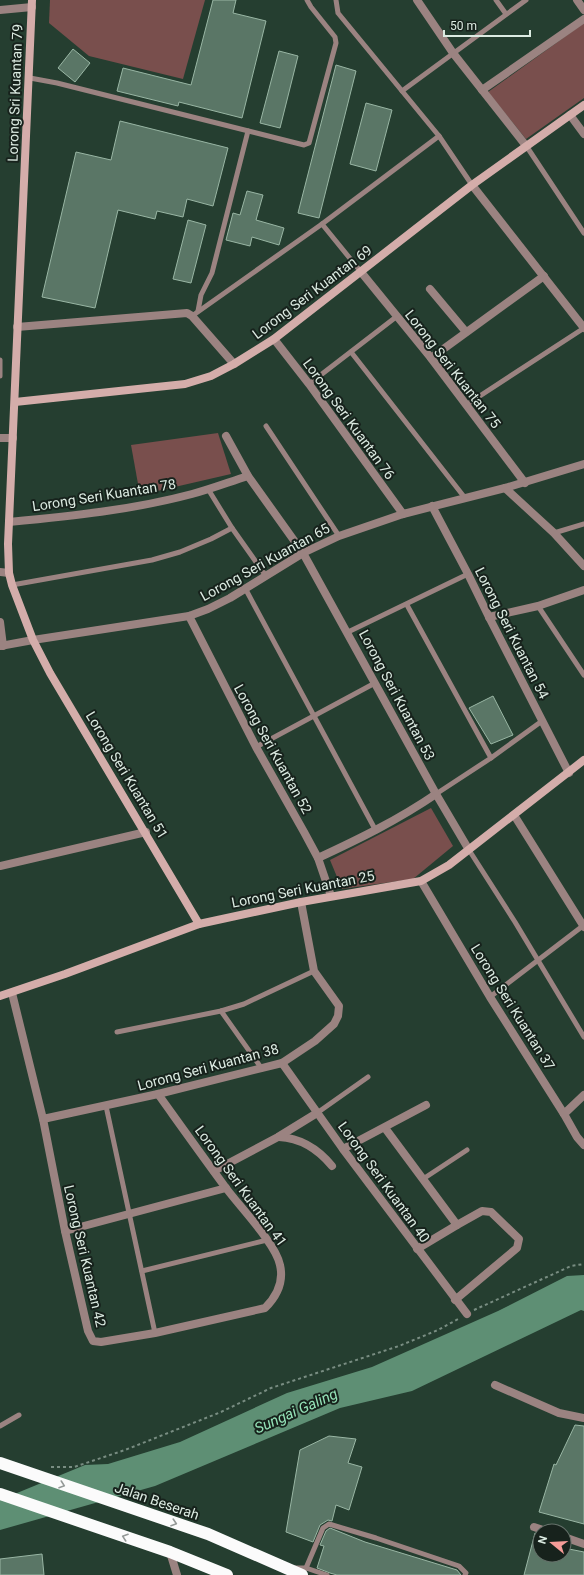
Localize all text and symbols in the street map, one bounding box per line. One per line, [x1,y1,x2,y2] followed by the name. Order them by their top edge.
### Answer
[444,12,530,38] scale bar
[450,19,477,33] text: 50 m
[5,24,25,162] street label: Lorong Sri Kuantan 79
[249,242,375,342] street label: Lorong Seri Kuantan 69
[402,307,504,431] street label: Lorong Seri Kuantan 75
[300,355,398,483] street label: Lorong Seri Kuantan 76
[31,476,177,514] street label: Lorong Seri Kuantan 78
[198,520,333,604] street label: Lorong Seri Kuantan 65
[472,565,552,702] street label: Lorong Seri Kuantan 54
[356,627,438,763] street label: Lorong Seri Kuantan 53
[231,682,315,817] street label: Lorong Seri Kuantan 52
[83,709,171,841] street label: Lorong Seri Kuantan 51
[230,867,376,911] street label: Lorong Seri Kuantan 25
[468,941,558,1073] street label: Lorong Seri Kuantan 37
[136,1040,280,1094] street label: Lorong Seri Kuantan 38
[335,1118,433,1246] street label: Lorong Seri Kuantan 40
[192,1122,290,1250] street label: Lorong Seri Kuantan 41
[61,1183,109,1329] street label: Lorong Seri Kuantan 42
[252,1385,340,1437] water label: Sungai Galing
[113,1479,201,1523] street label: Jalan Beserah
[58,1480,65,1489] one-way arrow
[170,1518,177,1526] one-way arrow
[532,1523,572,1563] north arrow
[121,1533,128,1542] one-way arrow
[536,1534,550,1546] text: N

